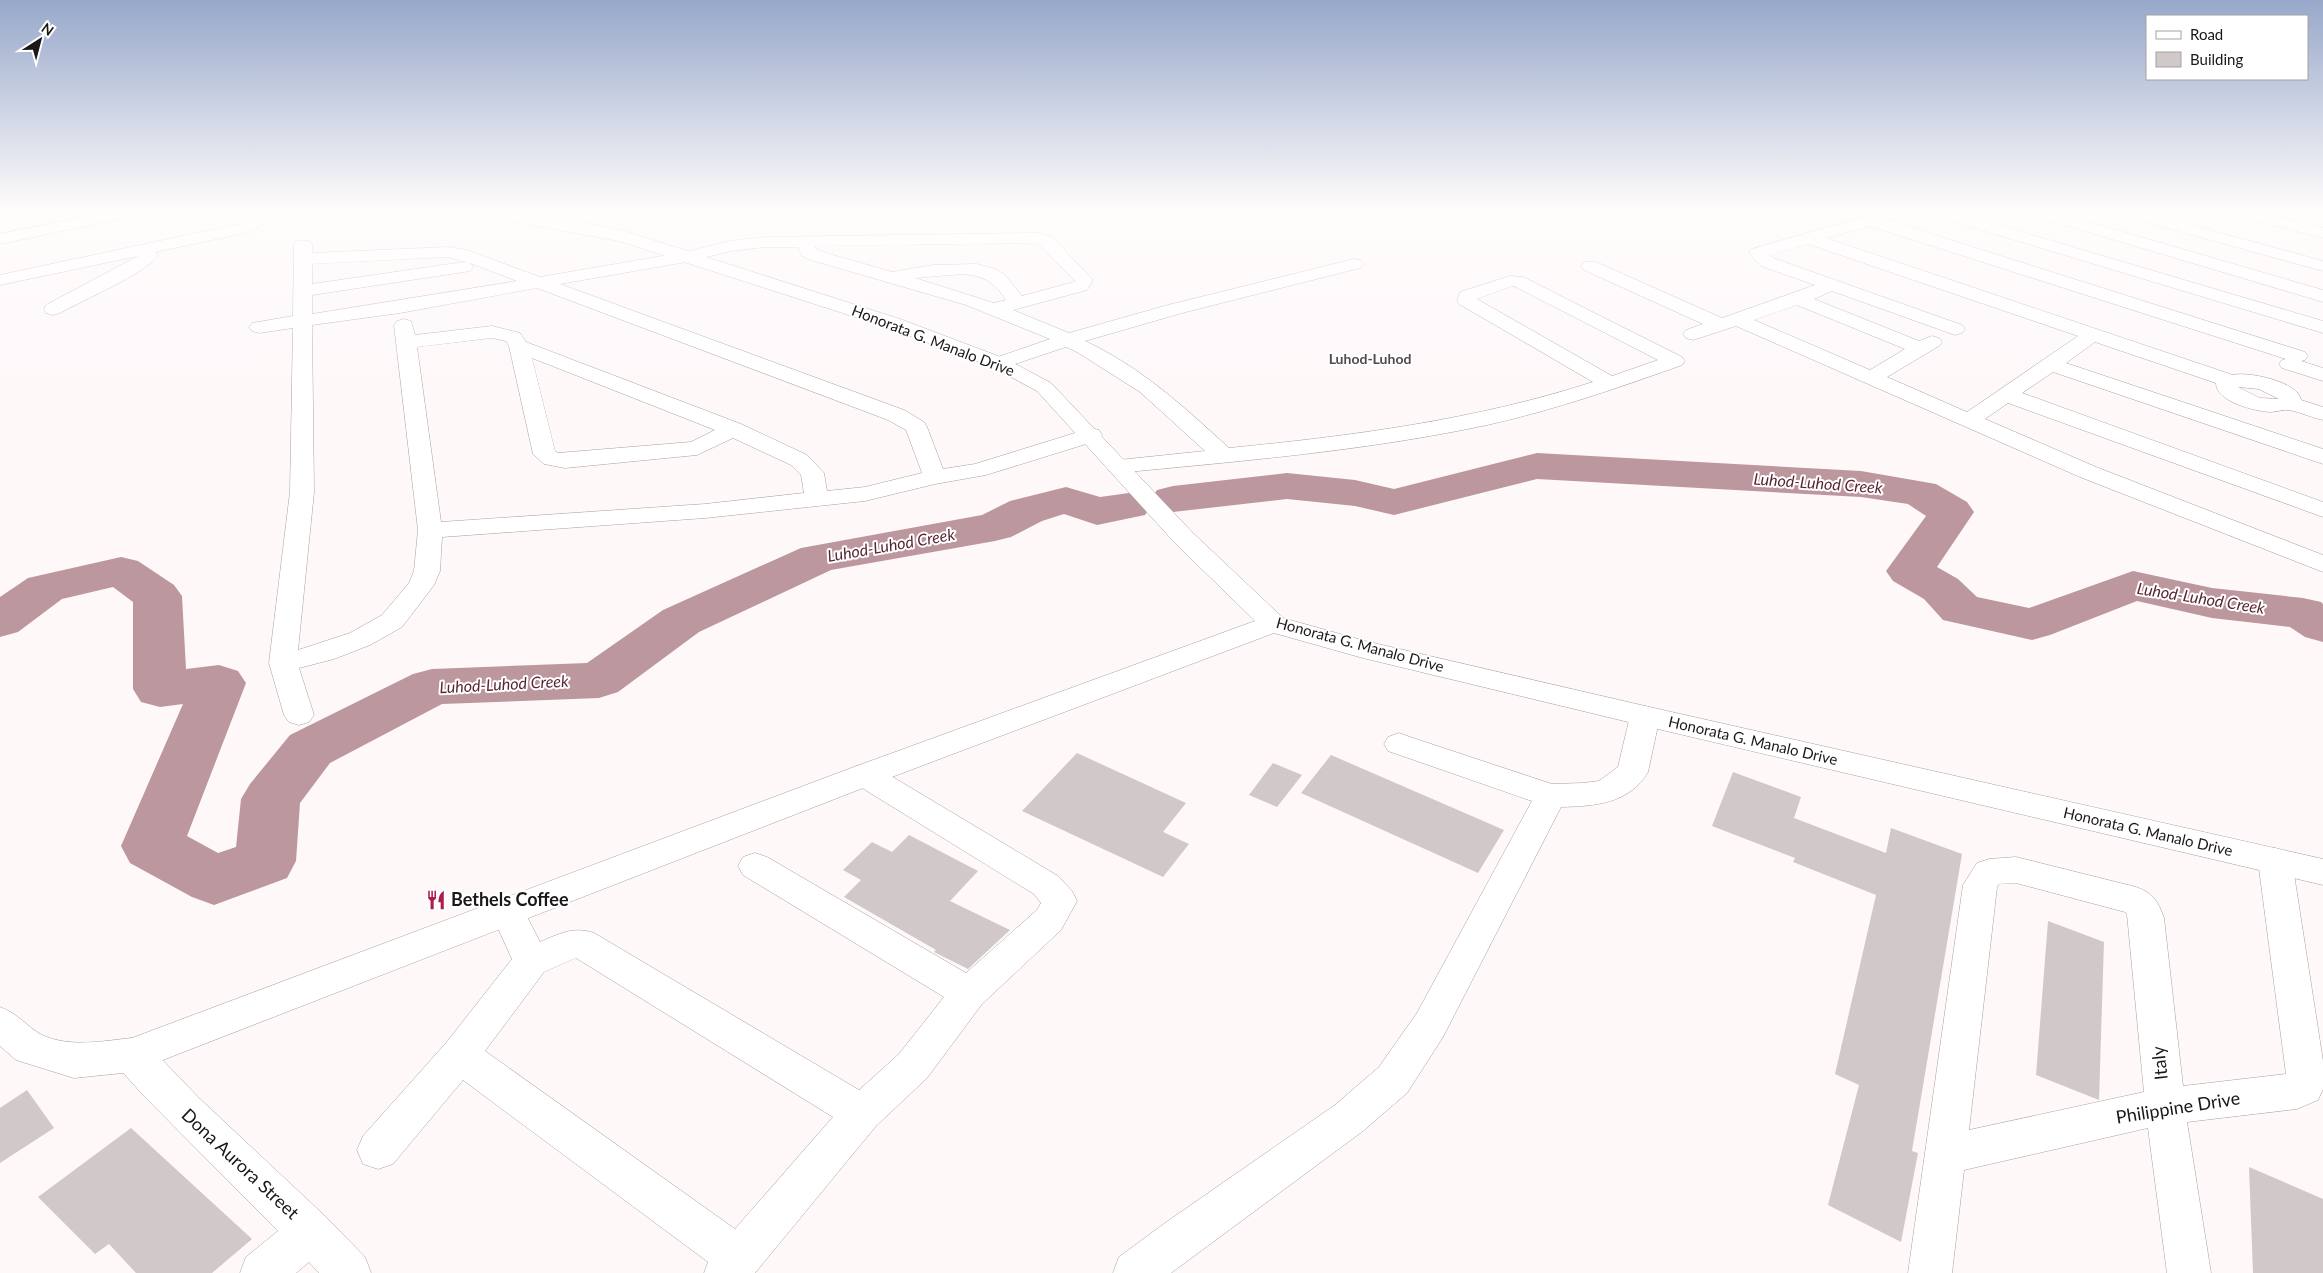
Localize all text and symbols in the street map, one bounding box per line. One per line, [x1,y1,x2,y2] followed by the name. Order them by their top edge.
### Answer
[15,15,65,65] north arrow
[2146,15,2308,80] legend
[39,19,57,39] text: N
[2190,25,2223,43] text: Road
[2190,50,2243,68] text: Building
[849,301,1017,379] street label: Honorata G. Manalo Drive
[1329,350,1411,367] district label: Luhod-Luhod
[1753,469,1884,497] water label: Luhod-Luhod Creek
[826,524,957,565] water label: Luhod-Luhod Creek
[2136,578,2267,617] water label: Luhod-Luhod Creek
[1274,613,1446,675] street label: Honorata G. Manalo Drive
[439,671,569,696] water label: Luhod-Luhod Creek
[1667,712,1840,768] street label: Honorata G. Manalo Drive
[2062,803,2235,859] street label: Honorata G. Manalo Drive
[451,888,569,910] place label: Bethels Coffee
[425,889,447,911] restaurant icon: Bethels Coffee
[2146,1044,2172,1081] street label: Italy
[2114,1086,2241,1128] street label: Philippine Drive
[177,1103,304,1224] street label: Dona Aurora Street

